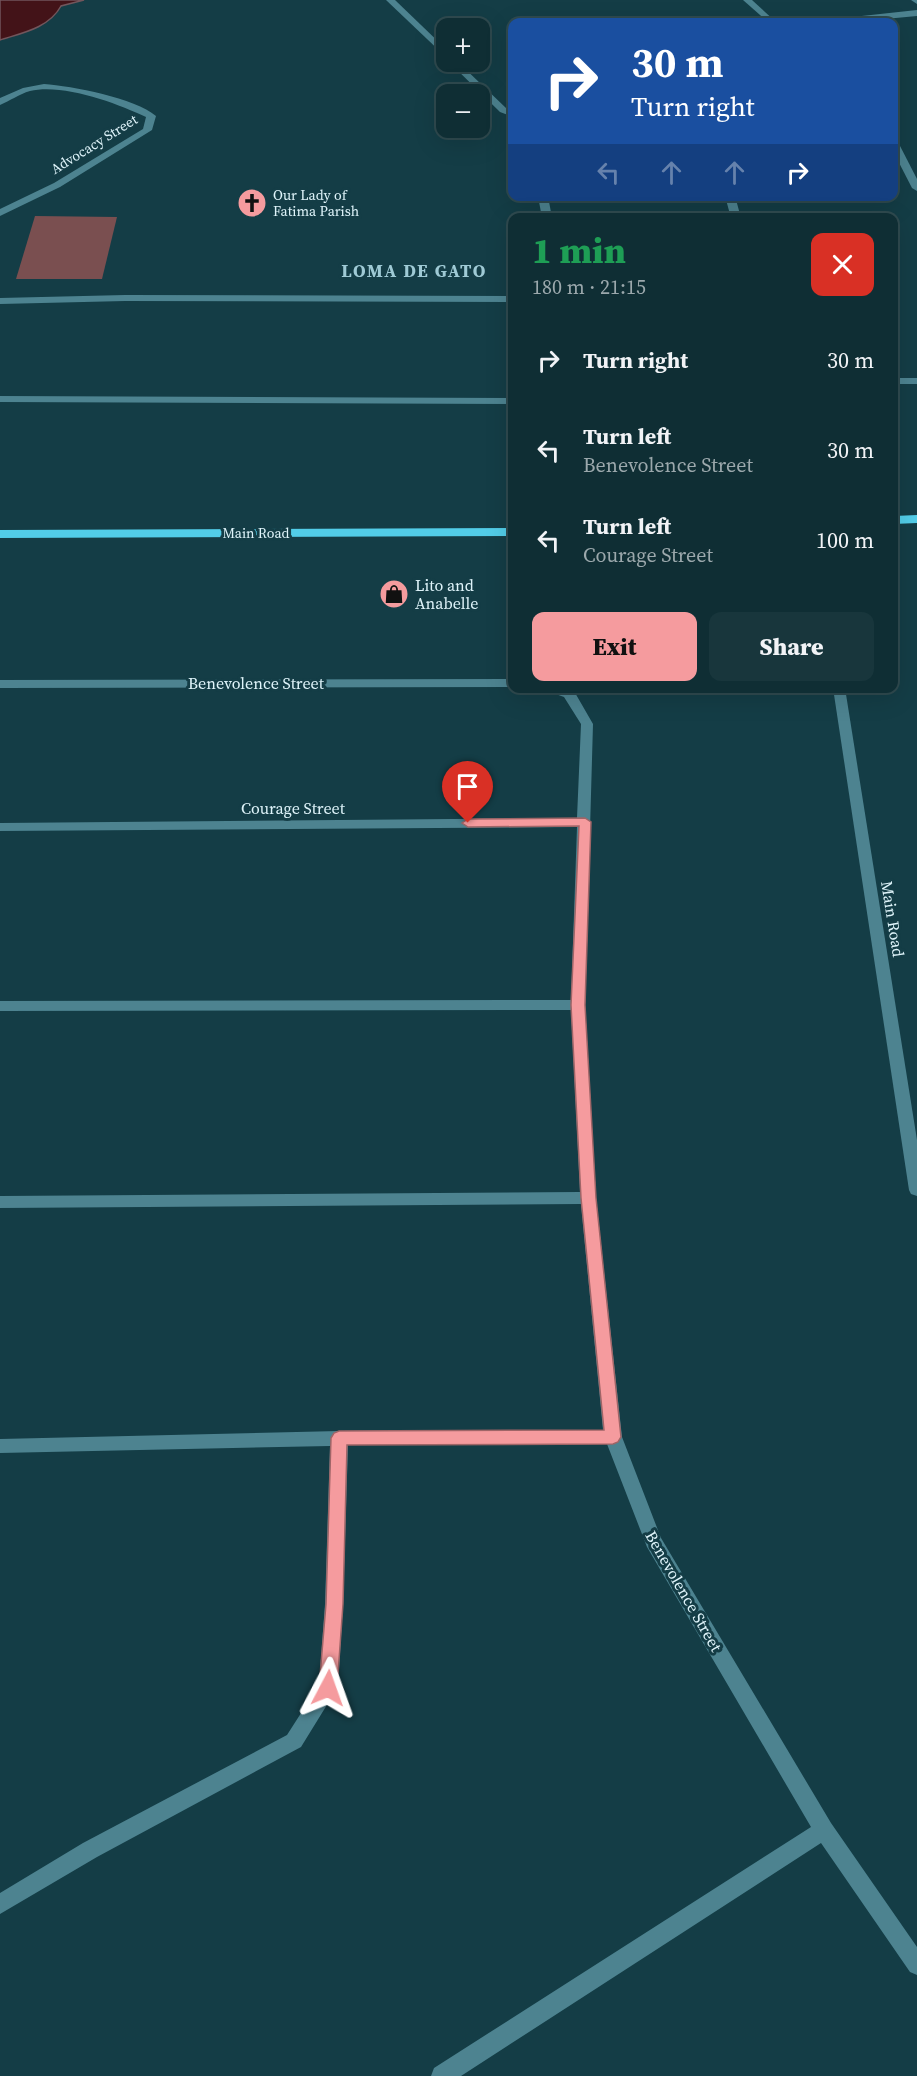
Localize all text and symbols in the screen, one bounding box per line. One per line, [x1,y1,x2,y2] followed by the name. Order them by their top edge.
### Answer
[436,18,490,138] map controls
[436,18,490,72] button: +
[631,33,724,91] text: 30 m
[532,42,610,120] icon: right
[436,84,490,138] button: −
[631,88,755,125] text: Turn right
[47,109,142,179] street label: Advocacy Street
[592,156,625,189] icon: left
[655,156,688,189] icon: ahead
[718,156,751,189] icon: ahead
[781,156,814,189] icon: right
[273,185,359,221] place label: Our Lady of Fatima Parish
[236,187,268,219] church icon: Our Lady of Fatima Parish
[532,226,626,275] text: 1 min
[811,233,874,296] button: close
[341,258,487,283] district label: LOMA DE GATO
[532,273,646,301] text: 180 m · 21:15
[532,344,565,377] icon: right
[583,345,688,375] text: Turn right
[827,345,874,375] text: 30 m
[583,421,671,451] text: Turn left
[532,434,565,467] icon: left
[827,435,874,465] text: 30 m
[583,451,753,479] text: Benevolence Street
[583,511,671,541] text: Turn left
[222,523,290,543] street label: Main Road
[532,524,565,557] icon: left
[816,525,874,555] text: 100 m
[583,541,713,569] text: Courage Street
[415,574,478,614] place label: Lito and Anabelle
[378,578,410,610] shop icon: Lito and Anabelle
[532,612,697,681] button: Exit
[709,612,874,681] button: Share
[188,672,325,694] street label: Benevolence Street
[442,761,493,823] pin
[451,770,484,803] icon: arrive
[241,797,346,819] street label: Courage Street
[876,879,910,959] street label: Main Road
[640,1527,728,1656] street label: Benevolence Street
[296,1656,360,1720] position arrow

